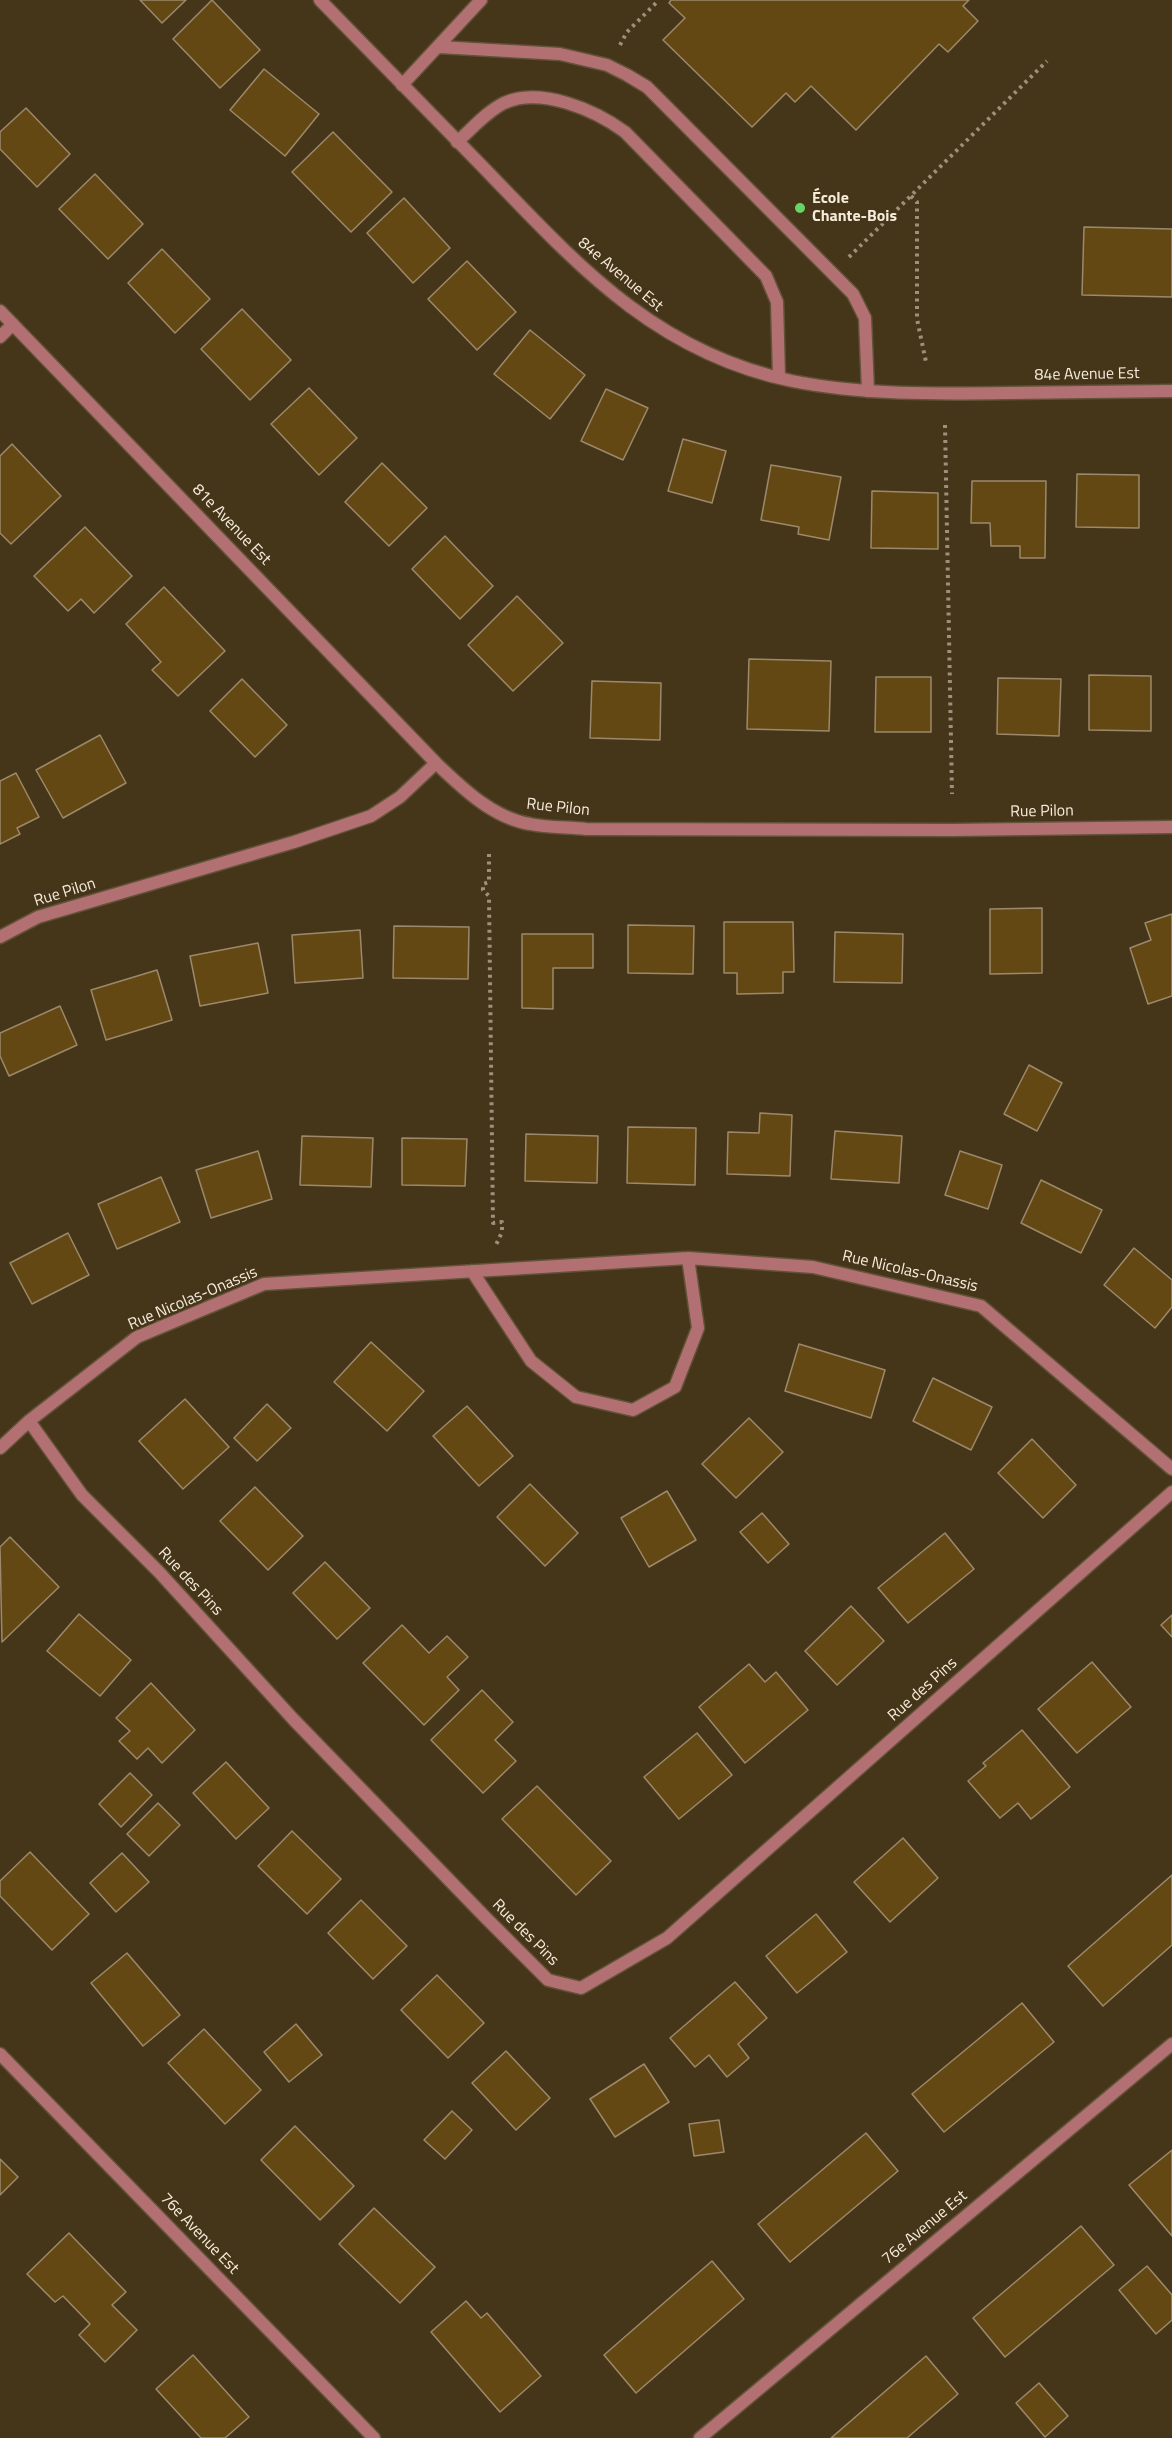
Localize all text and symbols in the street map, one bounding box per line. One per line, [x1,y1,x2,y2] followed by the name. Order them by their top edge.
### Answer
[812,189,897,227] place label: École Chante-Bois
[793,201,807,215] marker: École Chante-Bois
[574,234,666,316] street label: 84e Avenue Est
[1034,364,1140,386] street label: 84e Avenue Est
[188,481,274,569] street label: 81e Avenue Est
[525,795,591,821] street label: Rue Pilon
[1010,802,1074,822] street label: Rue Pilon
[32,875,98,911] street label: Rue Pilon
[840,1247,980,1297] street label: Rue Nicolas-Onassis
[125,1263,261,1335] street label: Rue Nicolas-Onassis
[154,1544,226,1620] street label: Rue des Pins
[884,1654,962,1726] street label: Rue des Pins
[488,1896,562,1970] street label: Rue des Pins
[879,2187,971,2269] street label: 76e Avenue Est
[156,2190,242,2278] street label: 76e Avenue Est

